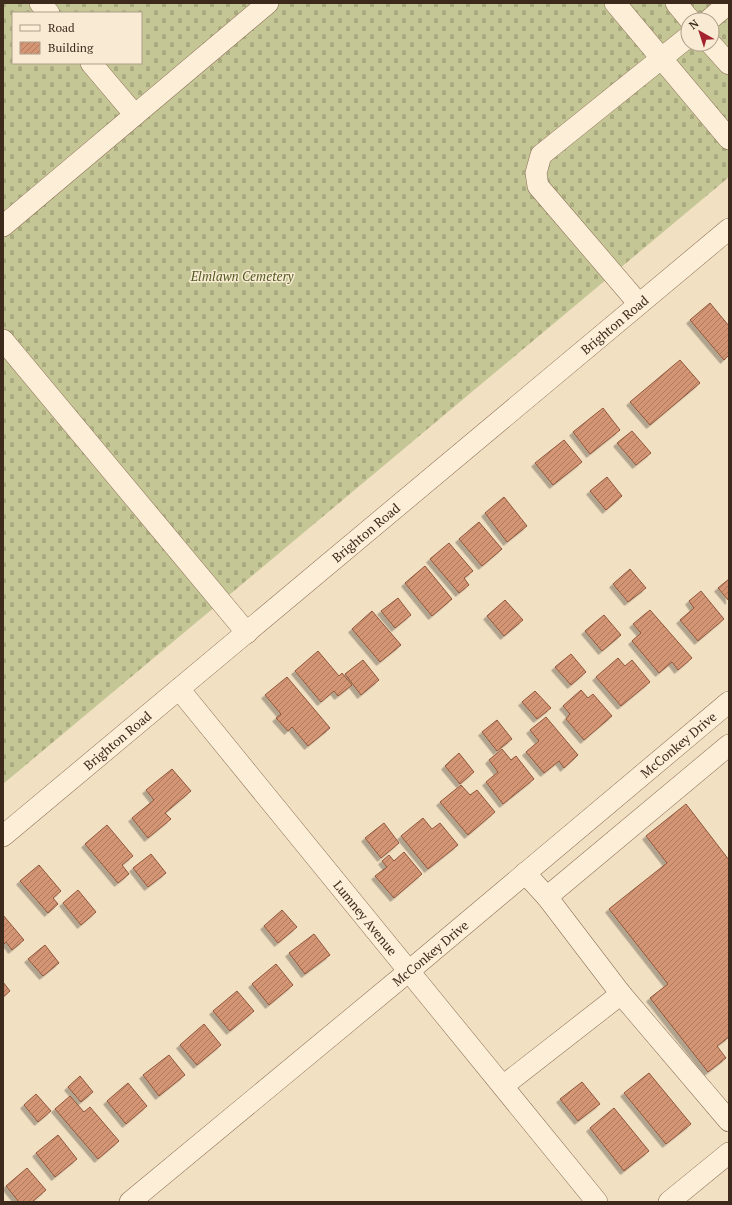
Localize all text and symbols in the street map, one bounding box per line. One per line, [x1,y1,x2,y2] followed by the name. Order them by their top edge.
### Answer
[12,12,142,64] legend
[680,12,720,52] north arrow
[686,16,702,32] text: N
[48,20,75,35] text: Road
[48,40,94,55] text: Building
[190,267,294,285] park label: Elmlawn Cemetery
[577,291,652,358] street label: Brighton Road
[328,499,404,566] street label: Brighton Road
[80,707,155,774] street label: Brighton Road
[637,708,720,782] street label: McConkey Drive
[329,876,401,959] street label: Lumney Avenue
[388,916,472,990] street label: McConkey Drive

